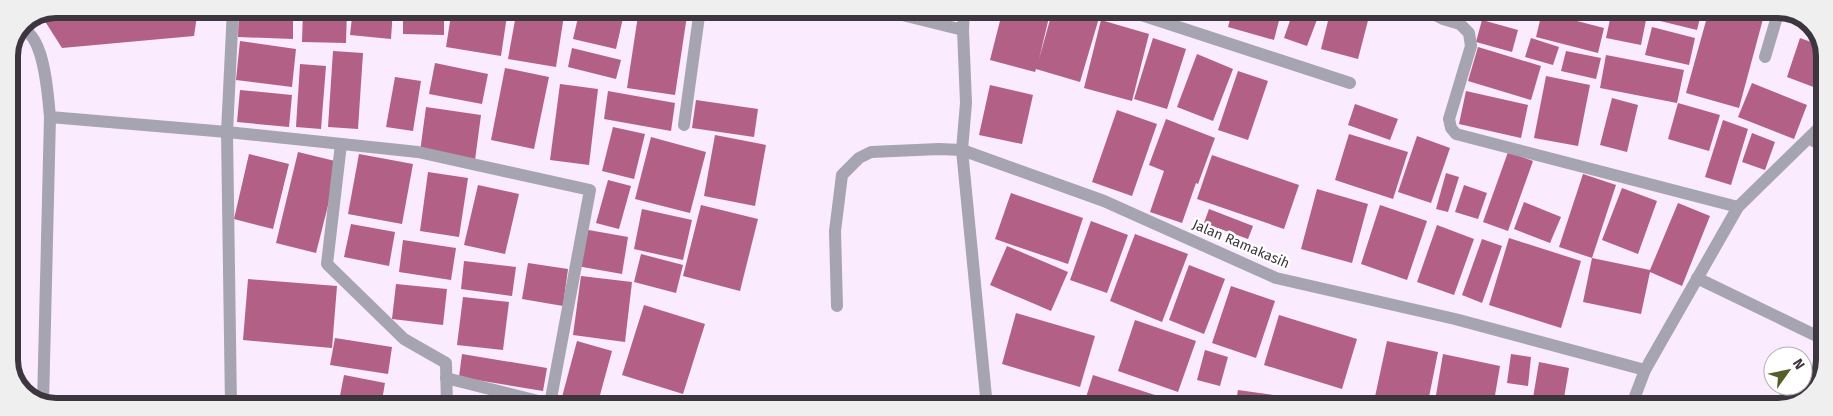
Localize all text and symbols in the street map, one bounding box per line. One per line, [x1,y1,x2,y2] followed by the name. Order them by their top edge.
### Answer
[1190,216,1292,272] street label: Jalan Ramakasih
[1763,346,1813,396] north arrow
[1789,356,1808,373] text: N

